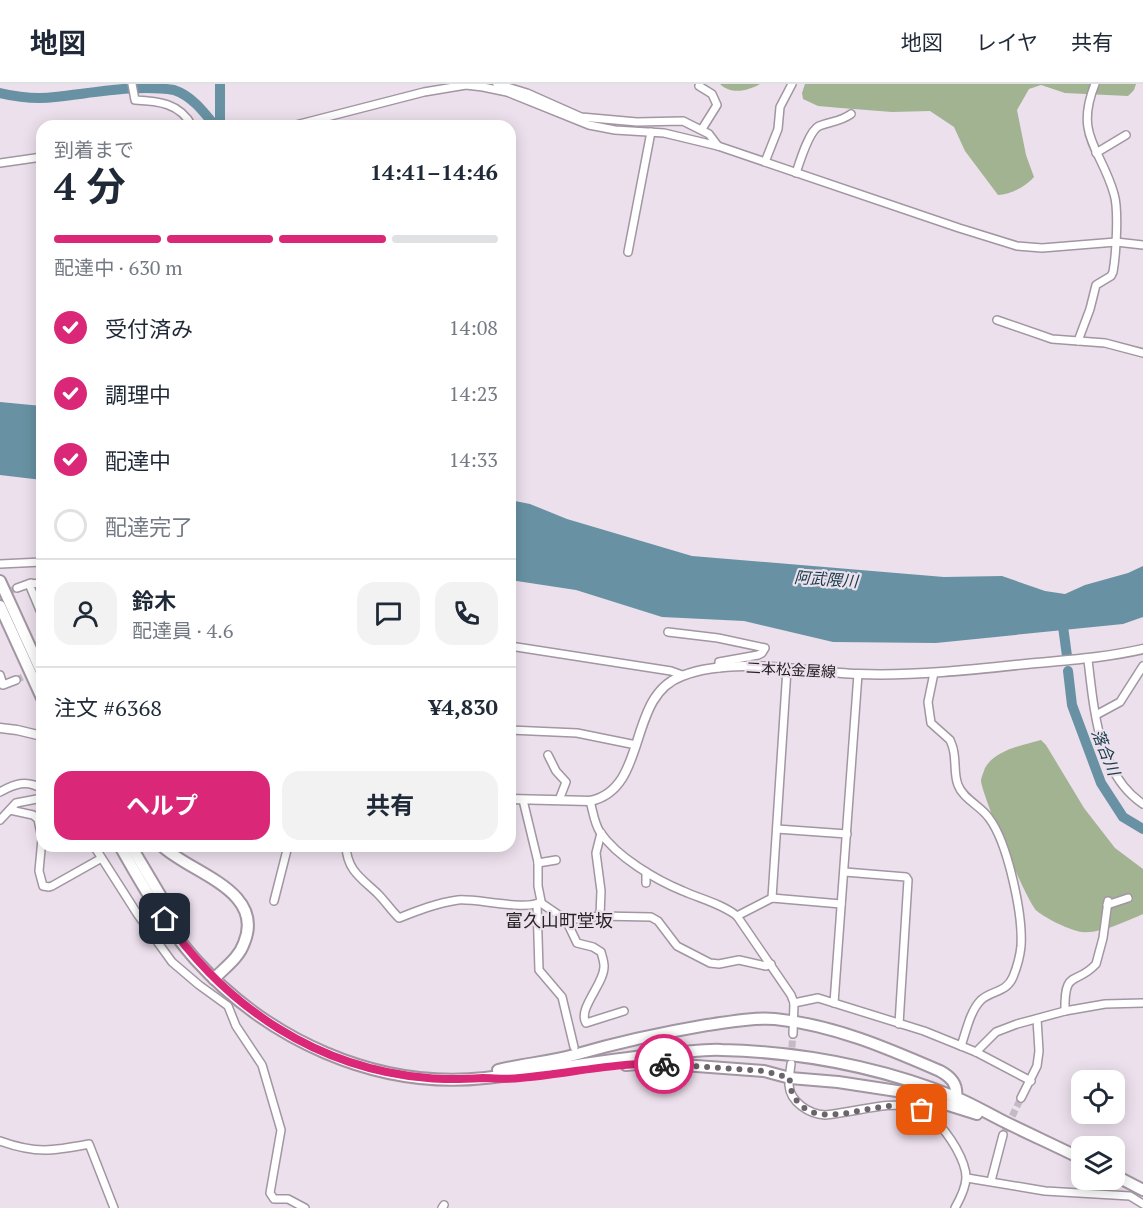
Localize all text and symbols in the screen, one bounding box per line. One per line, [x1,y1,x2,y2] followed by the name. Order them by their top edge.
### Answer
[30,24,86,61] text: 地図
[901,28,943,56] text: 地図
[976,28,1038,56] text: レイヤ
[1071,28,1113,56] text: 共有
[54,136,134,163] text: 到着まで
[370,157,498,186] text: 14:41–14:46
[54,159,126,211] text: 4 分
[54,254,183,281] text: 配達中 · 630 m
[54,311,87,344] icon: check
[105,314,193,343] text: 受付済み
[449,314,498,341] text: 14:08
[54,377,87,410] icon: check
[105,380,171,409] text: 調理中
[449,380,498,407] text: 14:23
[54,443,87,476] icon: check
[105,446,171,475] text: 配達中
[449,446,498,473] text: 14:33
[105,512,193,541] text: 配達完了
[793,566,861,592] water label: 阿武隈川
[54,582,117,645] button: person
[357,582,420,645] button: chat
[435,582,498,645] button: phone
[132,586,176,615] text: 鈴木
[132,617,233,644] text: 配達員 · 4.6
[746,657,837,681] street label: 二本松金屋線
[429,692,498,721] text: ¥4,830
[54,693,162,722] text: 注文 #6368
[1087,726,1126,780] water label: 落合川
[54,771,270,840] button: ヘルプ
[282,771,498,840] button: 共有
[139,893,190,944] pin
[148,902,181,935] icon: home
[505,908,613,932] district label: 富久山町堂坂
[634,1034,694,1094] courier
[648,1048,681,1081] icon: bike
[1071,1070,1125,1190] map controls
[1071,1070,1125,1124] button: locate
[896,1084,947,1135] pin
[905,1093,938,1126] icon: bag
[1071,1136,1125,1190] button: layers

